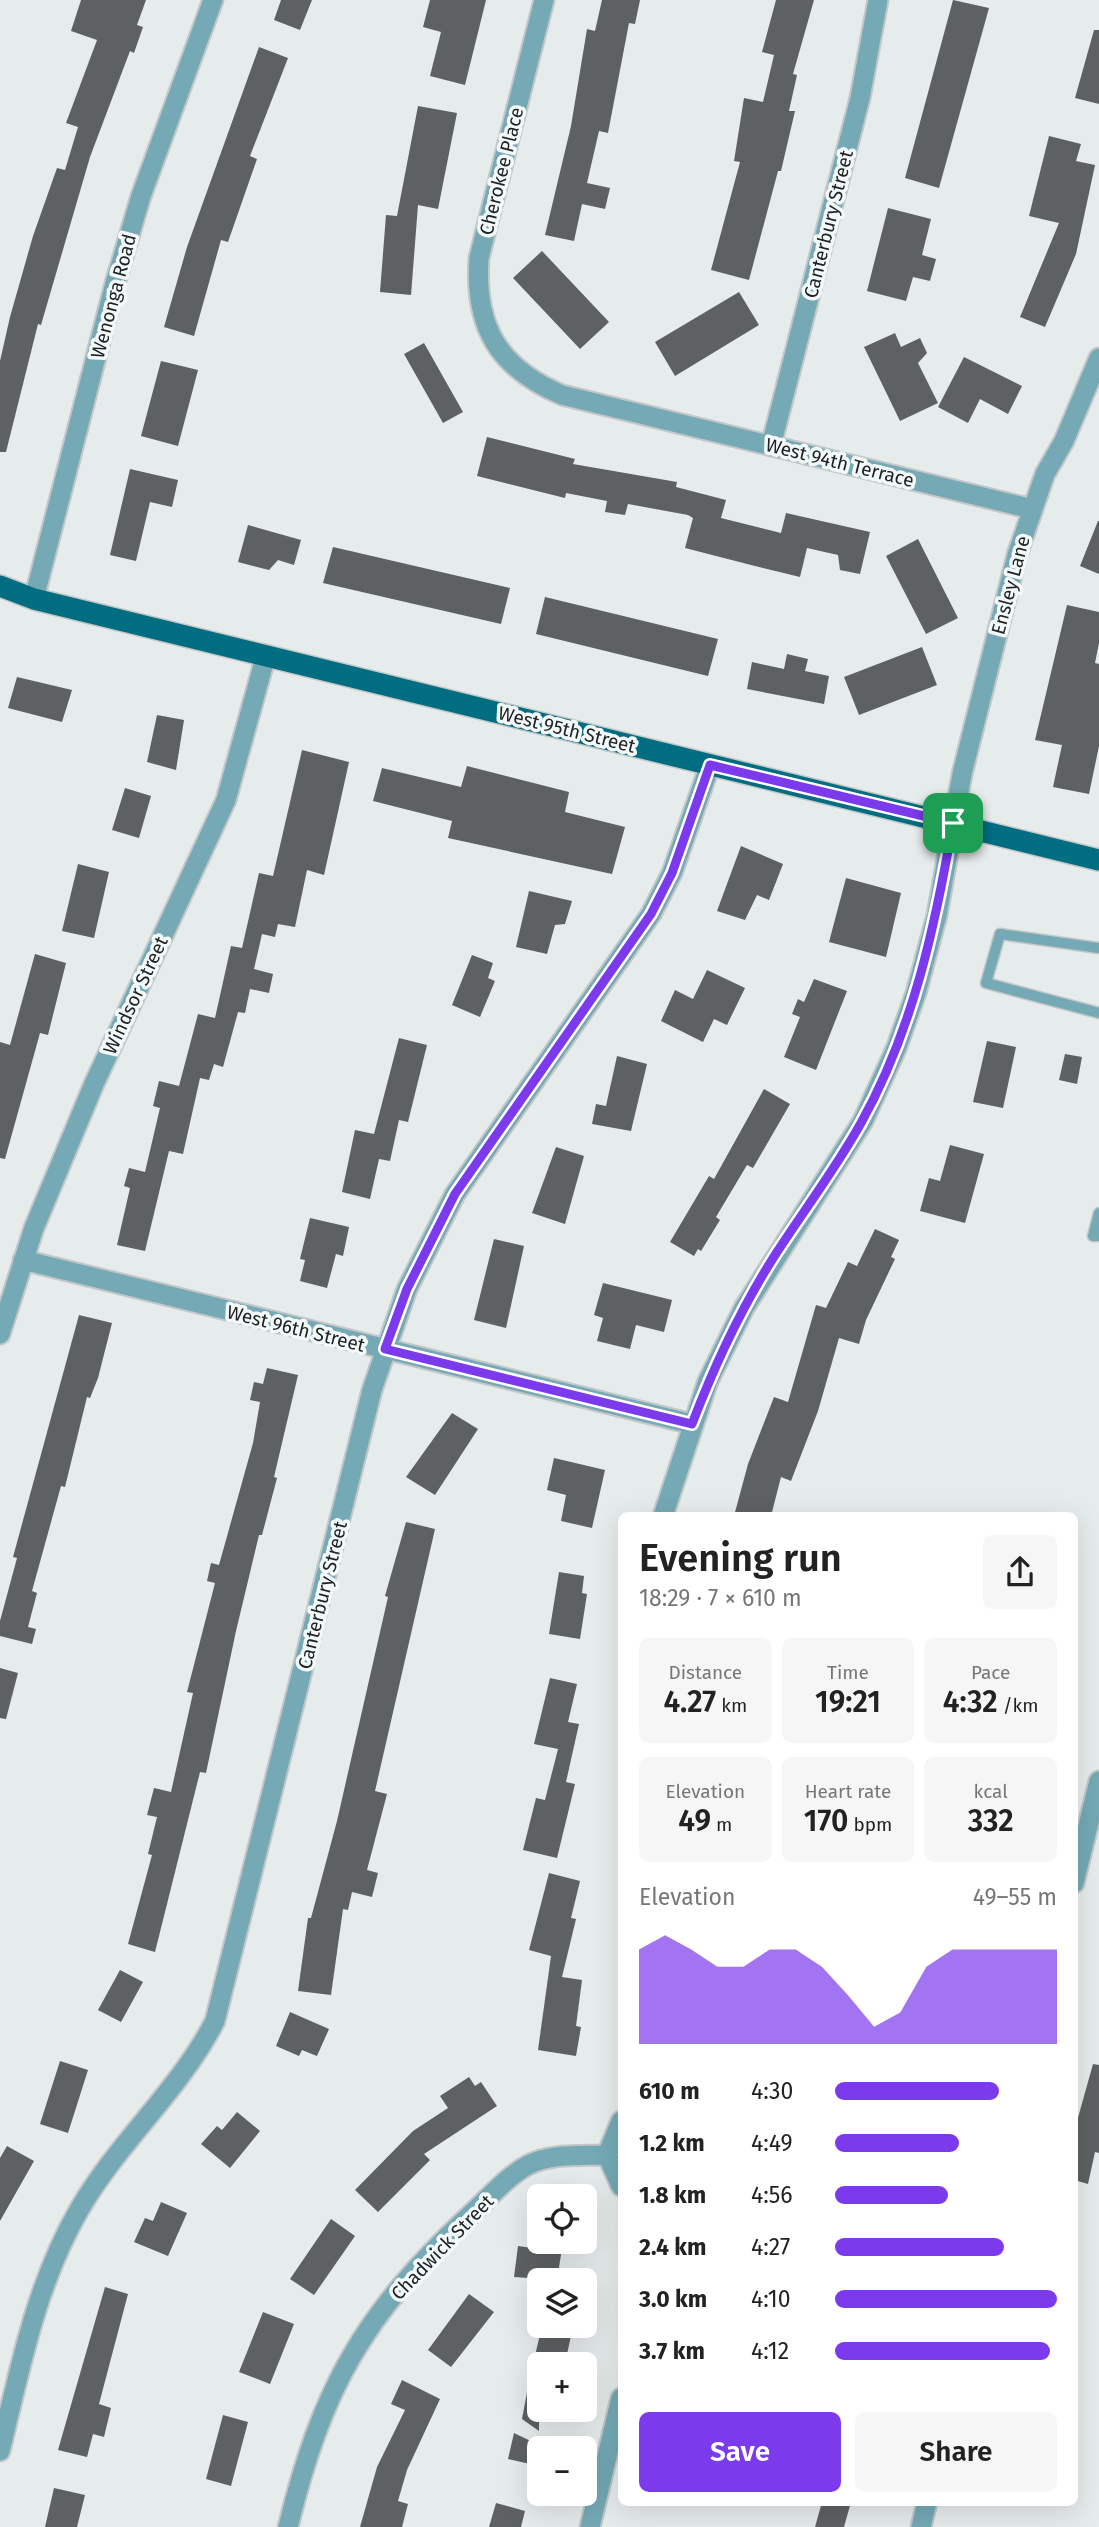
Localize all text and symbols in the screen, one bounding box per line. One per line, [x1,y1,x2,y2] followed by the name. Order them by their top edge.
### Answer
[475,105,528,237] street label: Cherokee Place
[799,148,858,301] street label: Canterbury Street
[86,231,141,361] street label: Wenonga Road
[763,433,916,492] street label: West 94th Terrace
[986,533,1035,637] street label: Ensley Lane
[496,701,638,758] street label: West 95th Street
[923,793,983,853] pin
[934,804,972,842] icon: arrive
[98,932,173,1058] street label: Windsor Street
[225,1300,367,1357] street label: West 96th Street
[293,1519,352,1672] street label: Canterbury Street
[639,1535,842,1581] text: Evening run
[983,1535,1057,1609] button: share
[639,1584,802,1612] text: 18:29 · 7 × 610 m
[668,1661,742,1684] text: Distance
[827,1661,869,1684] text: Time
[971,1661,1010,1684] text: Pace
[663,1684,716,1720] text: 4.27
[815,1684,881,1720] text: 19:21
[943,1684,998,1720] text: 4:32
[716,1694,747,1717] text: km
[998,1694,1039,1717] text: /km
[666,1780,745,1803] text: Elevation
[805,1780,891,1803] text: Heart rate
[974,1780,1008,1803] text: kcal
[678,1803,711,1839] text: 49
[804,1803,848,1839] text: 170
[968,1803,1014,1839] text: 332
[711,1813,732,1836] text: m
[848,1813,892,1836] text: bpm
[639,1883,735,1911] text: Elevation
[973,1883,1057,1911] text: 49–55 m
[639,2077,700,2105] text: 610 m
[751,2077,793,2105] text: 4:30
[639,2129,705,2157] text: 1.2 km
[751,2129,793,2157] text: 4:49
[639,2181,706,2209] text: 1.8 km
[751,2181,793,2209] text: 4:56
[527,2184,597,2506] map controls
[527,2184,597,2254] button: locate
[386,2190,499,2305] street label: Chadwick Street
[639,2233,706,2261] text: 2.4 km
[751,2233,790,2261] text: 4:27
[527,2268,597,2338] button: layers
[639,2285,707,2313] text: 3.0 km
[751,2285,791,2313] text: 4:10
[639,2337,705,2365] text: 3.7 km
[751,2337,789,2365] text: 4:12
[527,2352,597,2422] button: +
[639,2412,841,2492] button: Save
[855,2412,1057,2492] button: Share
[527,2436,597,2506] button: −

